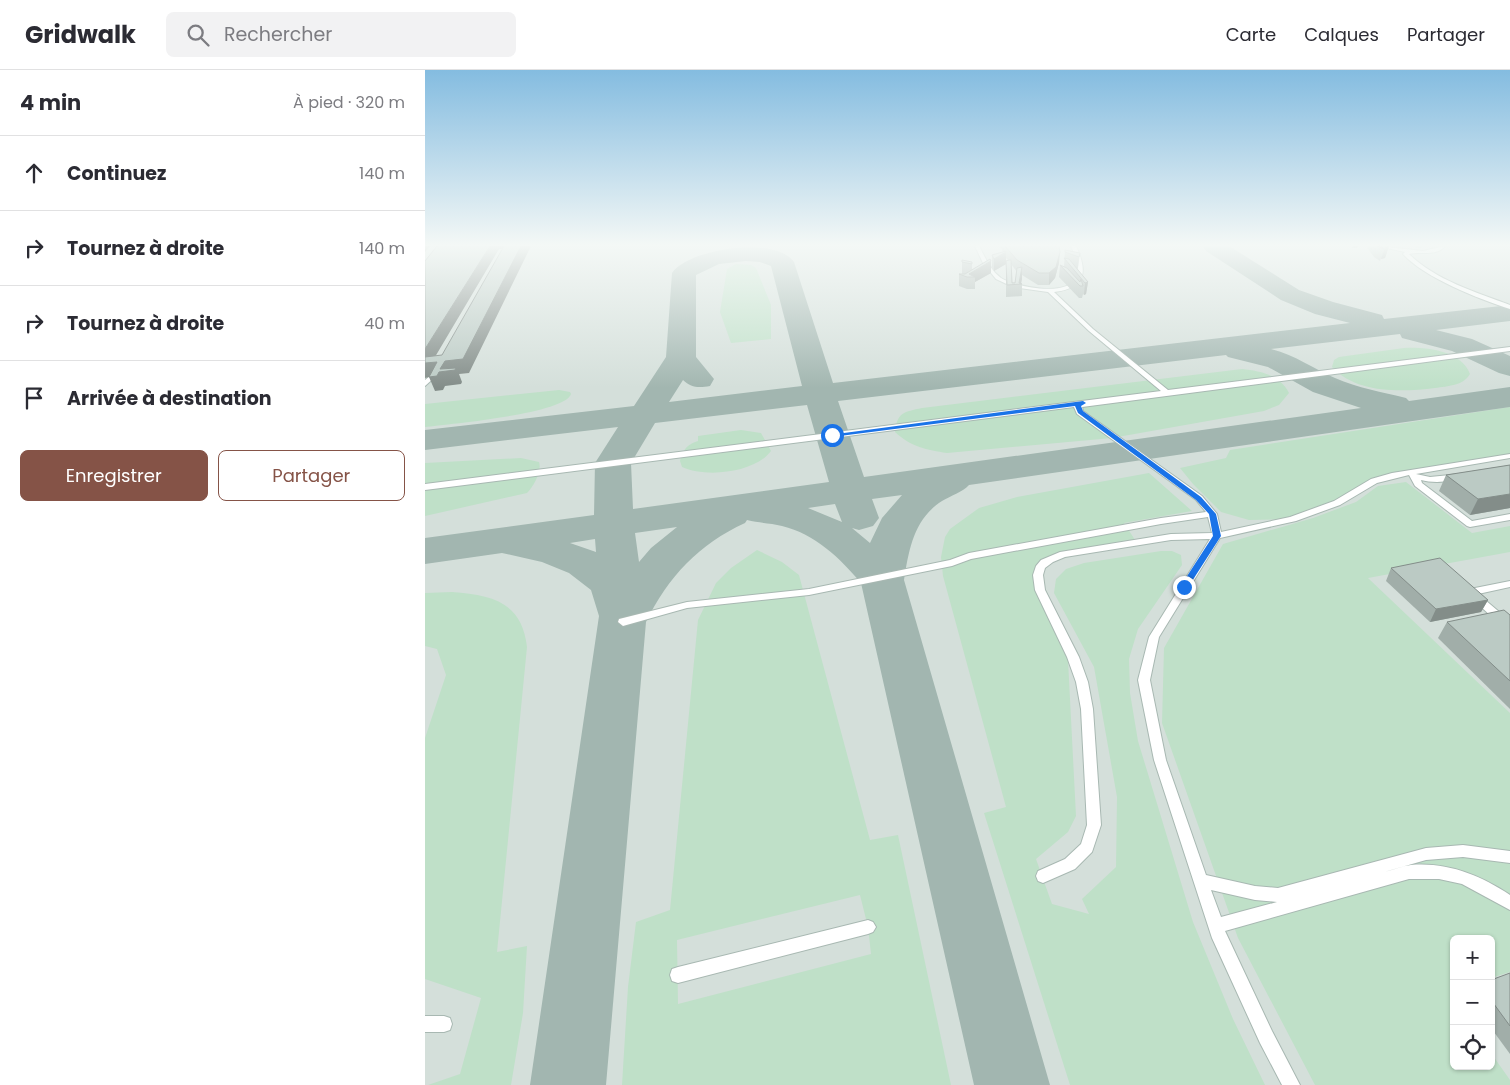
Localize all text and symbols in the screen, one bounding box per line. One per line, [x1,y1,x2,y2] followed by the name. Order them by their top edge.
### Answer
[166,12,516,57] search box
[25,18,136,51] text: Gridwalk
[184,21,212,49] icon: search
[224,21,332,48] text: Rechercher
[1226,22,1276,47] text: Carte
[1304,22,1379,47] text: Calques
[1407,22,1485,47] text: Partager
[20,88,81,117] text: 4 min
[293,91,405,114] text: À pied · 320 m
[20,159,48,187] icon: ahead
[67,160,166,187] text: Continuez
[359,162,405,185] text: 140 m
[20,234,48,262] icon: right
[67,235,224,262] text: Tournez à droite
[359,237,405,260] text: 140 m
[20,309,48,337] icon: right
[67,310,224,337] text: Tournez à droite
[364,312,405,335] text: 40 m
[20,384,48,412] icon: arrive
[67,385,272,412] text: Arrivée à destination
[821,424,844,447] route start
[20,450,208,501] button: Enregistrer
[218,450,405,501] button: Partager
[1173,576,1196,599] route end
[1450,935,1495,1070] map controls
[1450,935,1495,980] button: +
[1450,980,1495,1025] button: −
[1450,1025,1495,1070] button: locate

